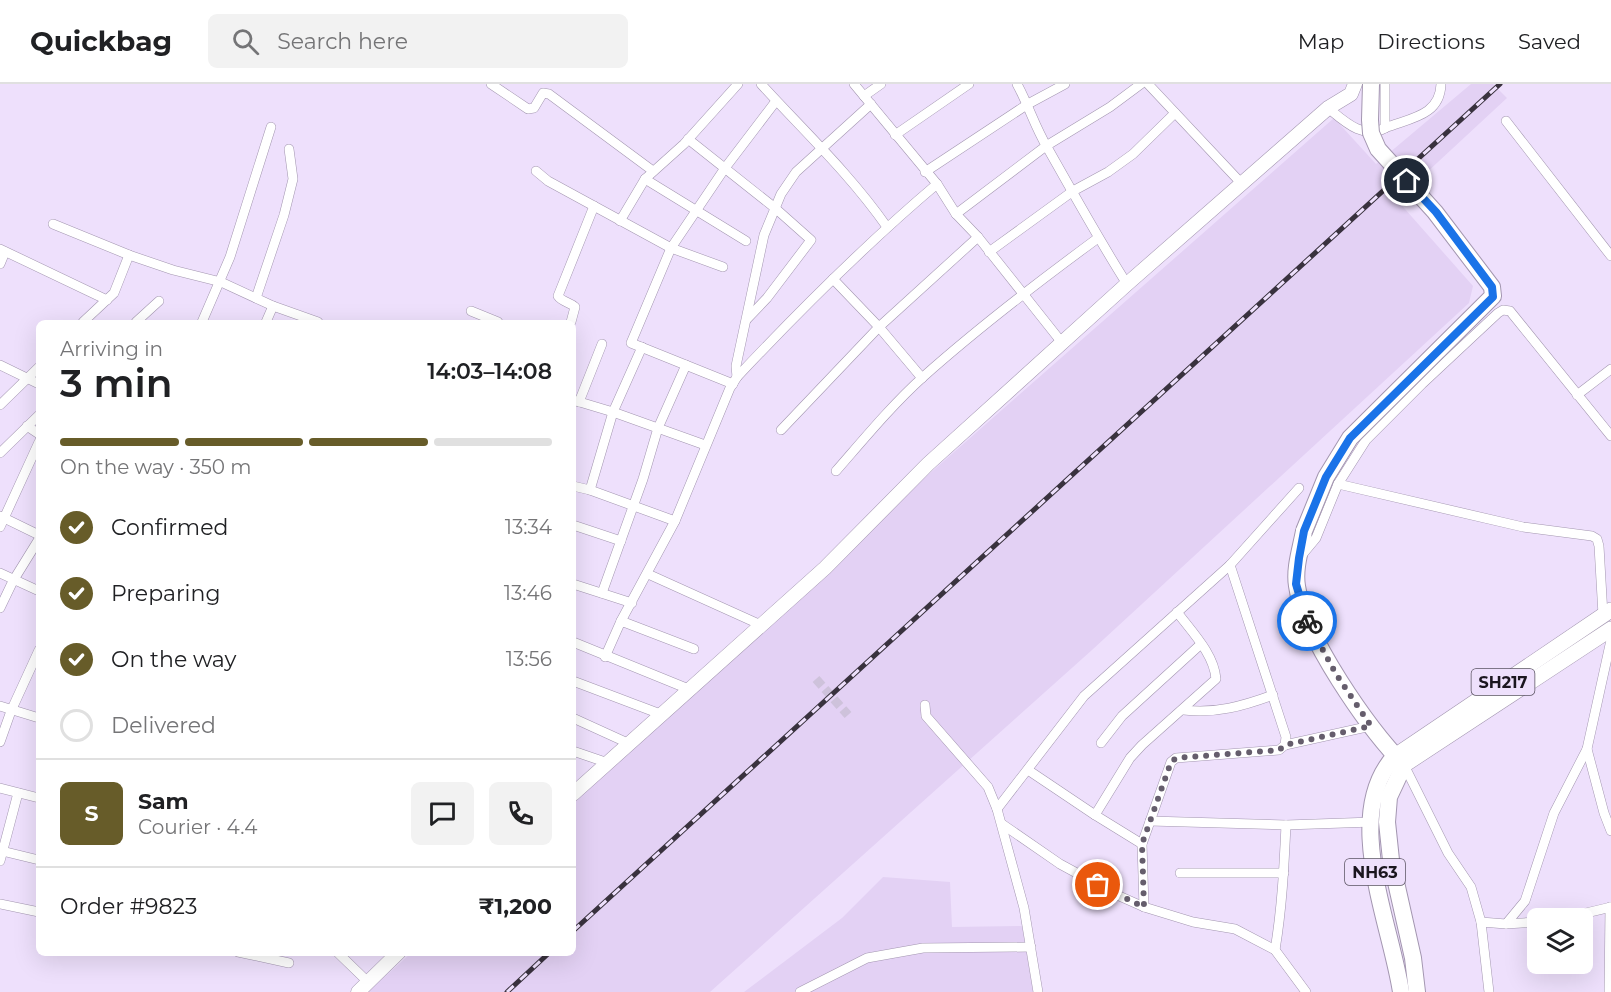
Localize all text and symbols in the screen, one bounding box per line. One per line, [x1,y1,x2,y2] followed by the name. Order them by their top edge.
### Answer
[208,14,628,68] search box
[30,24,172,58] text: Quickbag
[229,25,262,58] icon: search
[277,28,408,55] text: Search here
[1298,29,1344,54] text: Map
[1377,29,1485,54] text: Directions
[1518,29,1581,54] text: Saved
[1381,155,1432,206] pin
[1390,164,1423,197] icon: home
[60,337,163,361] text: Arriving in
[427,358,552,385] text: 14:03–14:08
[60,359,173,407] text: 3 min
[60,455,252,479] text: On the way · 350 m
[60,511,93,544] icon: check
[111,514,228,541] text: Confirmed
[505,515,552,539] text: 13:34
[60,577,93,610] icon: check
[111,580,220,607] text: Preparing
[504,581,552,605] text: 13:46
[1277,591,1337,651] courier
[1291,605,1324,638] icon: bike
[60,643,93,676] icon: check
[111,646,236,673] text: On the way
[506,647,552,671] text: 13:56
[1472,669,1534,695] road number: SH217
[111,712,216,739] text: Delivered
[411,782,474,845] button: chat
[489,782,552,845] button: phone
[138,788,189,815] text: Sam
[84,800,99,827] text: S
[138,815,257,839] text: Courier · 4.4
[1072,859,1123,910] pin
[1345,859,1405,885] road number: NH63
[1081,868,1114,901] icon: bag
[60,893,197,920] text: Order #9823
[478,893,552,920] text: ₹1,200
[1527,908,1593,974] map controls
[1527,908,1593,974] button: layers

